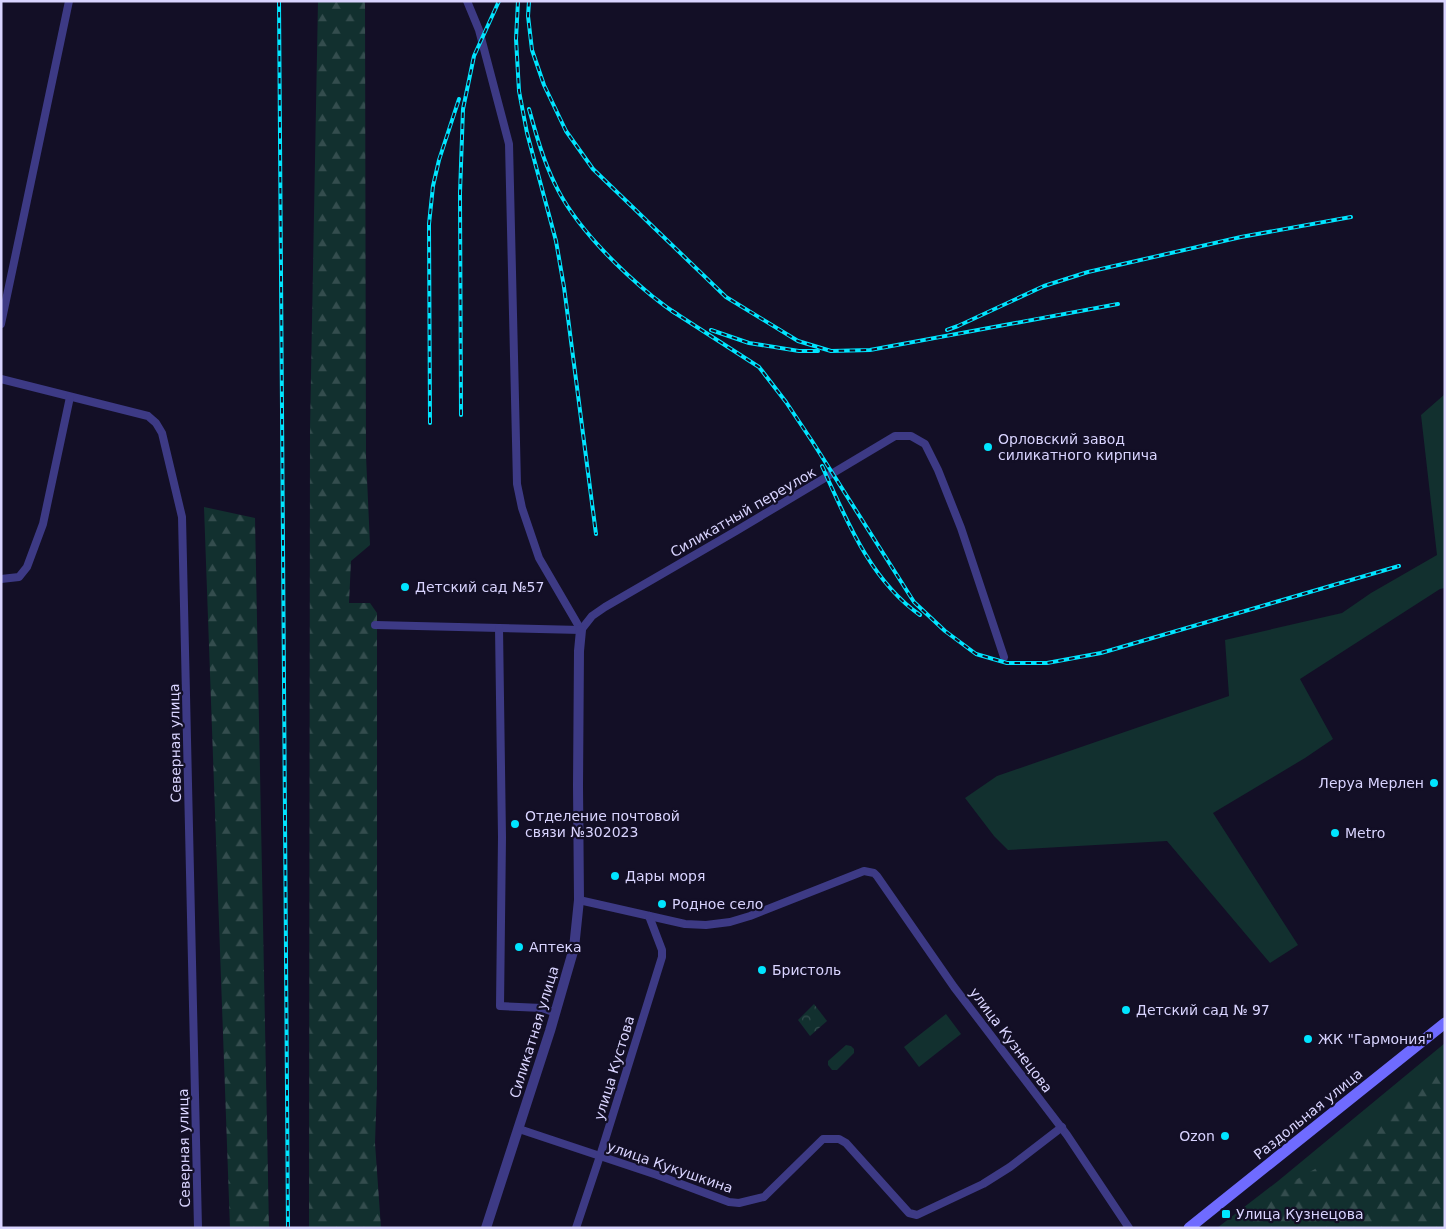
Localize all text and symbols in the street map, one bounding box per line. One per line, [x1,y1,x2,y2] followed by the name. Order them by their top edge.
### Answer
[998,431,1158,463] place label: Орловский завод силикатного кирпича
[982,441,994,453] marker: Орловский завод силикатного кирпича
[667,464,819,560] street label: Силикатный переулок
[415,579,544,595] place label: Детский сад №57
[399,581,411,593] marker: Детский сад №57
[166,683,184,803] street label: Северная улица
[1318,775,1424,791] place label: Леруа Мерлен
[1428,777,1440,789] marker: Леруа Мерлен
[525,808,680,840] place label: Отделение почтовой связи №302023
[509,818,521,830] marker: Отделение почтовой связи №302023
[1345,825,1385,841] place label: Metro
[1329,827,1341,839] marker: Metro
[625,868,705,884] place label: Дары моря
[609,870,621,882] marker: Дары моря
[672,896,763,912] place label: Родное село
[656,898,668,910] marker: Родное село
[529,939,582,955] place label: Аптека
[513,941,525,953] marker: Аптека
[772,962,841,978] place label: Бристоль
[506,964,562,1100] street label: Силикатная улица
[756,964,768,976] marker: Бристоль
[966,984,1056,1096] street label: улица Кузнецова
[1136,1002,1270,1018] place label: Детский сад № 97
[1120,1004,1132,1016] marker: Детский сад № 97
[591,1014,637,1122] street label: улица Кустова
[1318,1031,1432,1047] place label: ЖК "Гармония"
[1302,1033,1314,1045] marker: ЖК "Гармония"
[1251,1065,1365,1163] street label: Раздольная улица
[175,1088,193,1208] street label: Северная улица
[1179,1128,1215,1144] place label: Ozon
[1219,1130,1231,1142] marker: Ozon
[605,1138,735,1196] street label: улица Кукушкина
[1236,1206,1364,1222] place label: Улица Кузнецова
[1220,1208,1232,1220] marker: Улица Кузнецова

